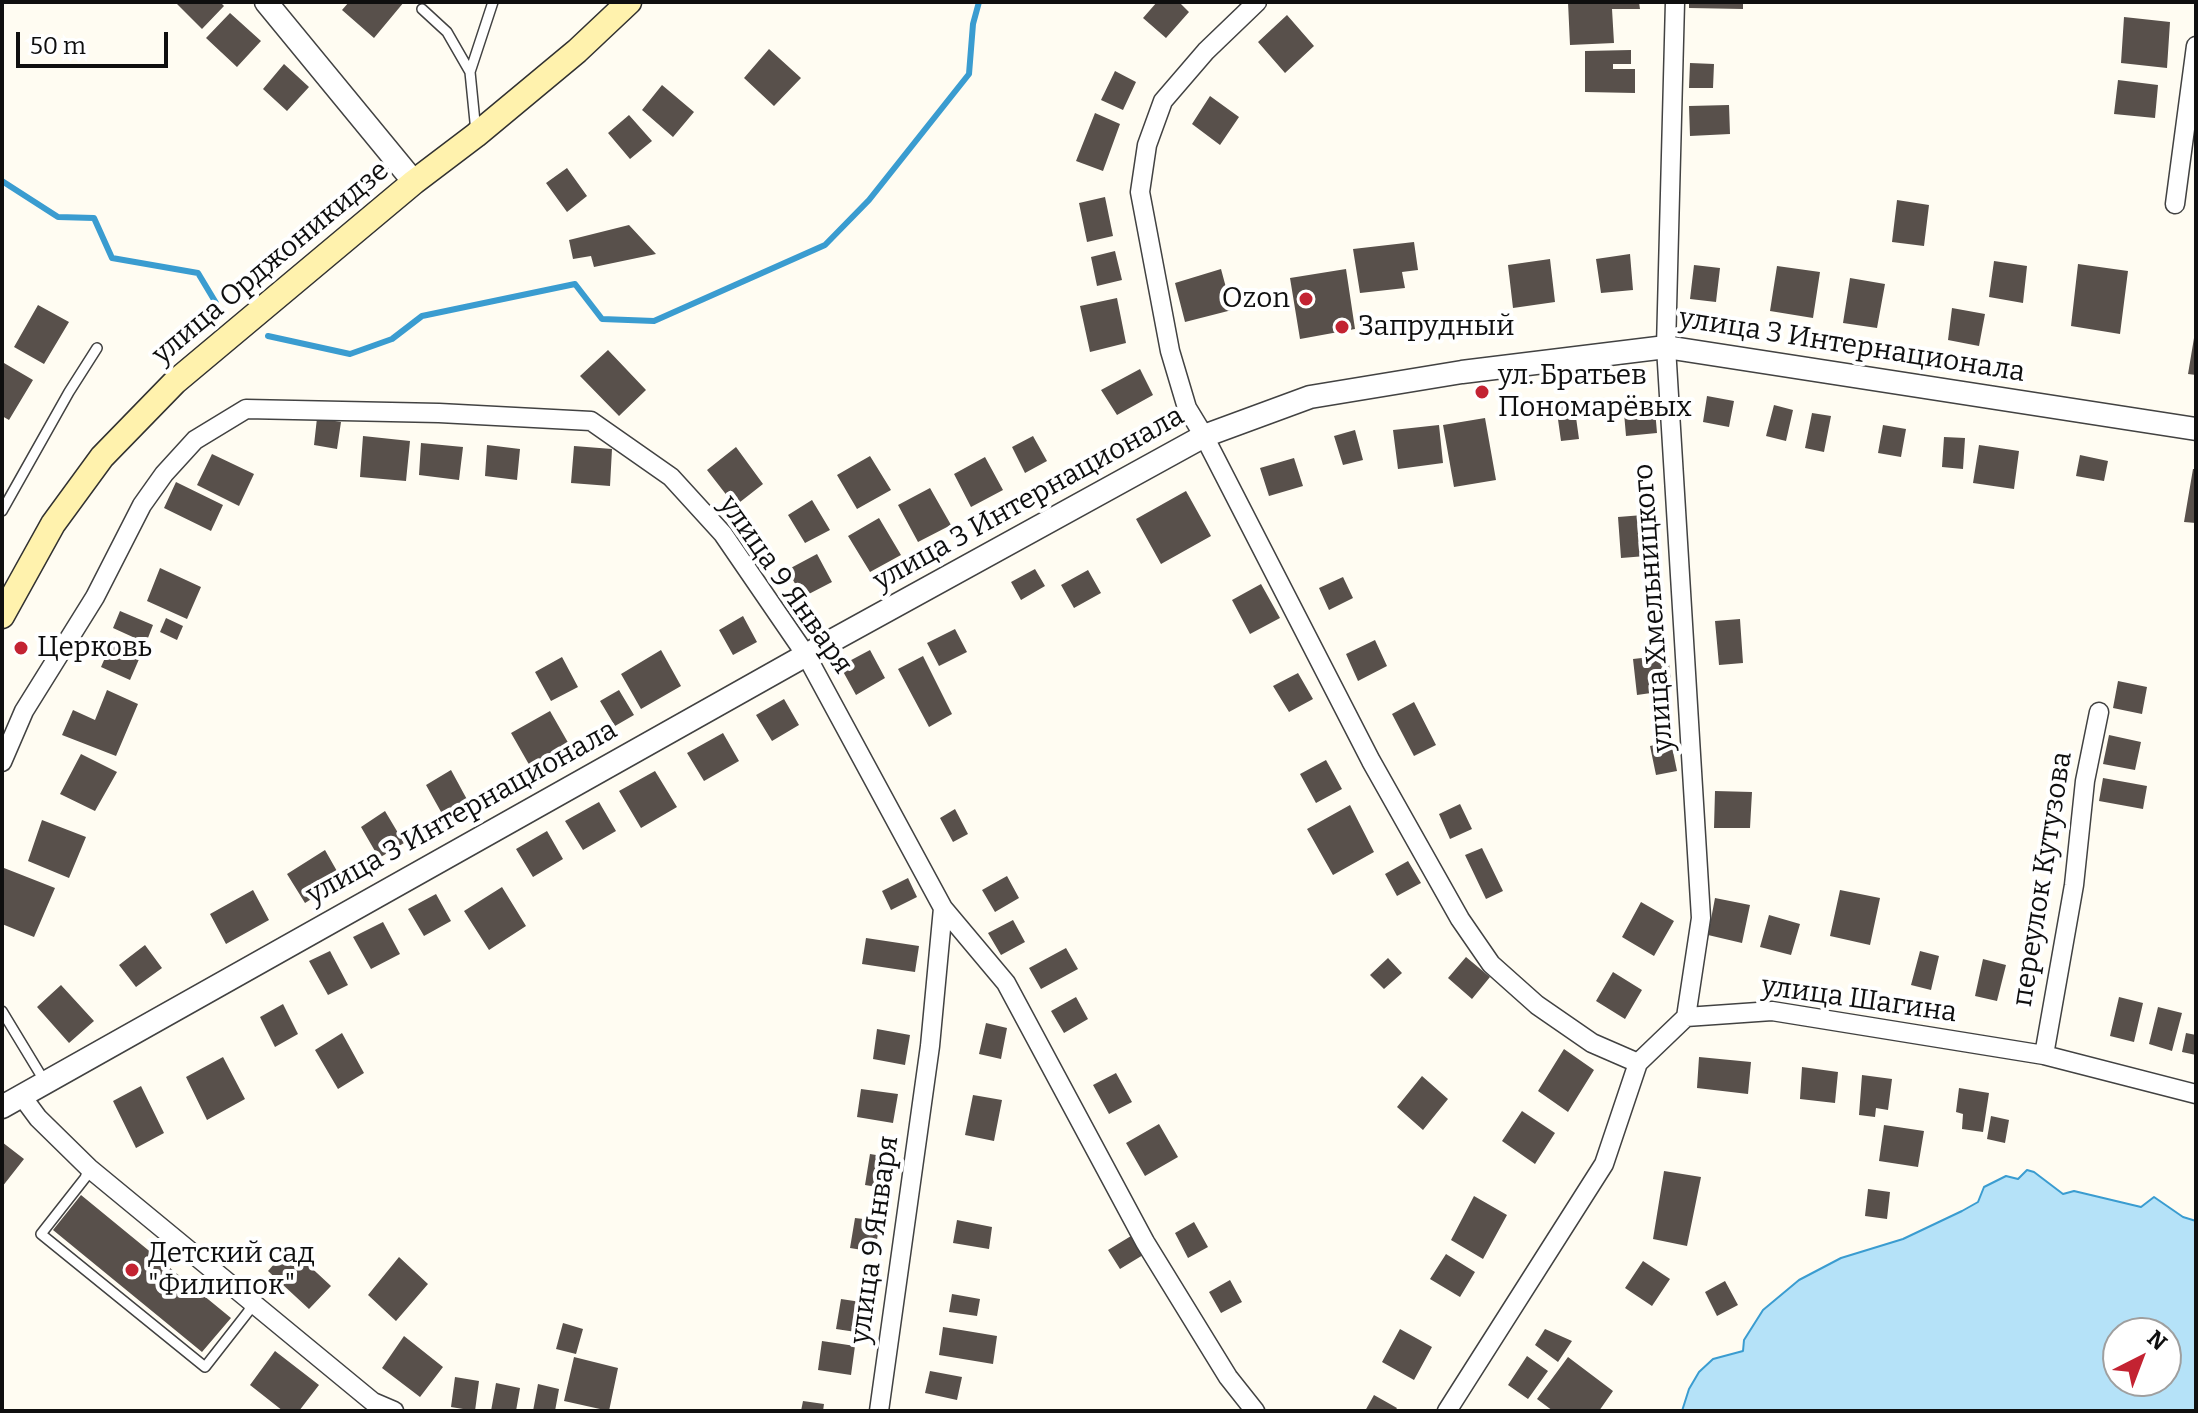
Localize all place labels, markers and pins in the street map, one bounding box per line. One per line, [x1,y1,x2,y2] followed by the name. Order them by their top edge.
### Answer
[1222,282,1290,316] place label: Ozon
[1297,290,1315,308] marker: Ozon
[1358,310,1514,344] place label: Запрудный
[1333,318,1351,336] marker: Запрудный
[1498,359,1692,425] place label: ул. Братьев Пономарёвых
[1473,383,1491,401] marker: ул. Братьев Пономарёвых
[37,631,152,665] place label: Церковь
[12,639,30,657] marker: Церковь
[148,1237,315,1303] place label: Детский сад "Филипок"
[123,1261,141,1279] marker: Детский сад "Филипок"

